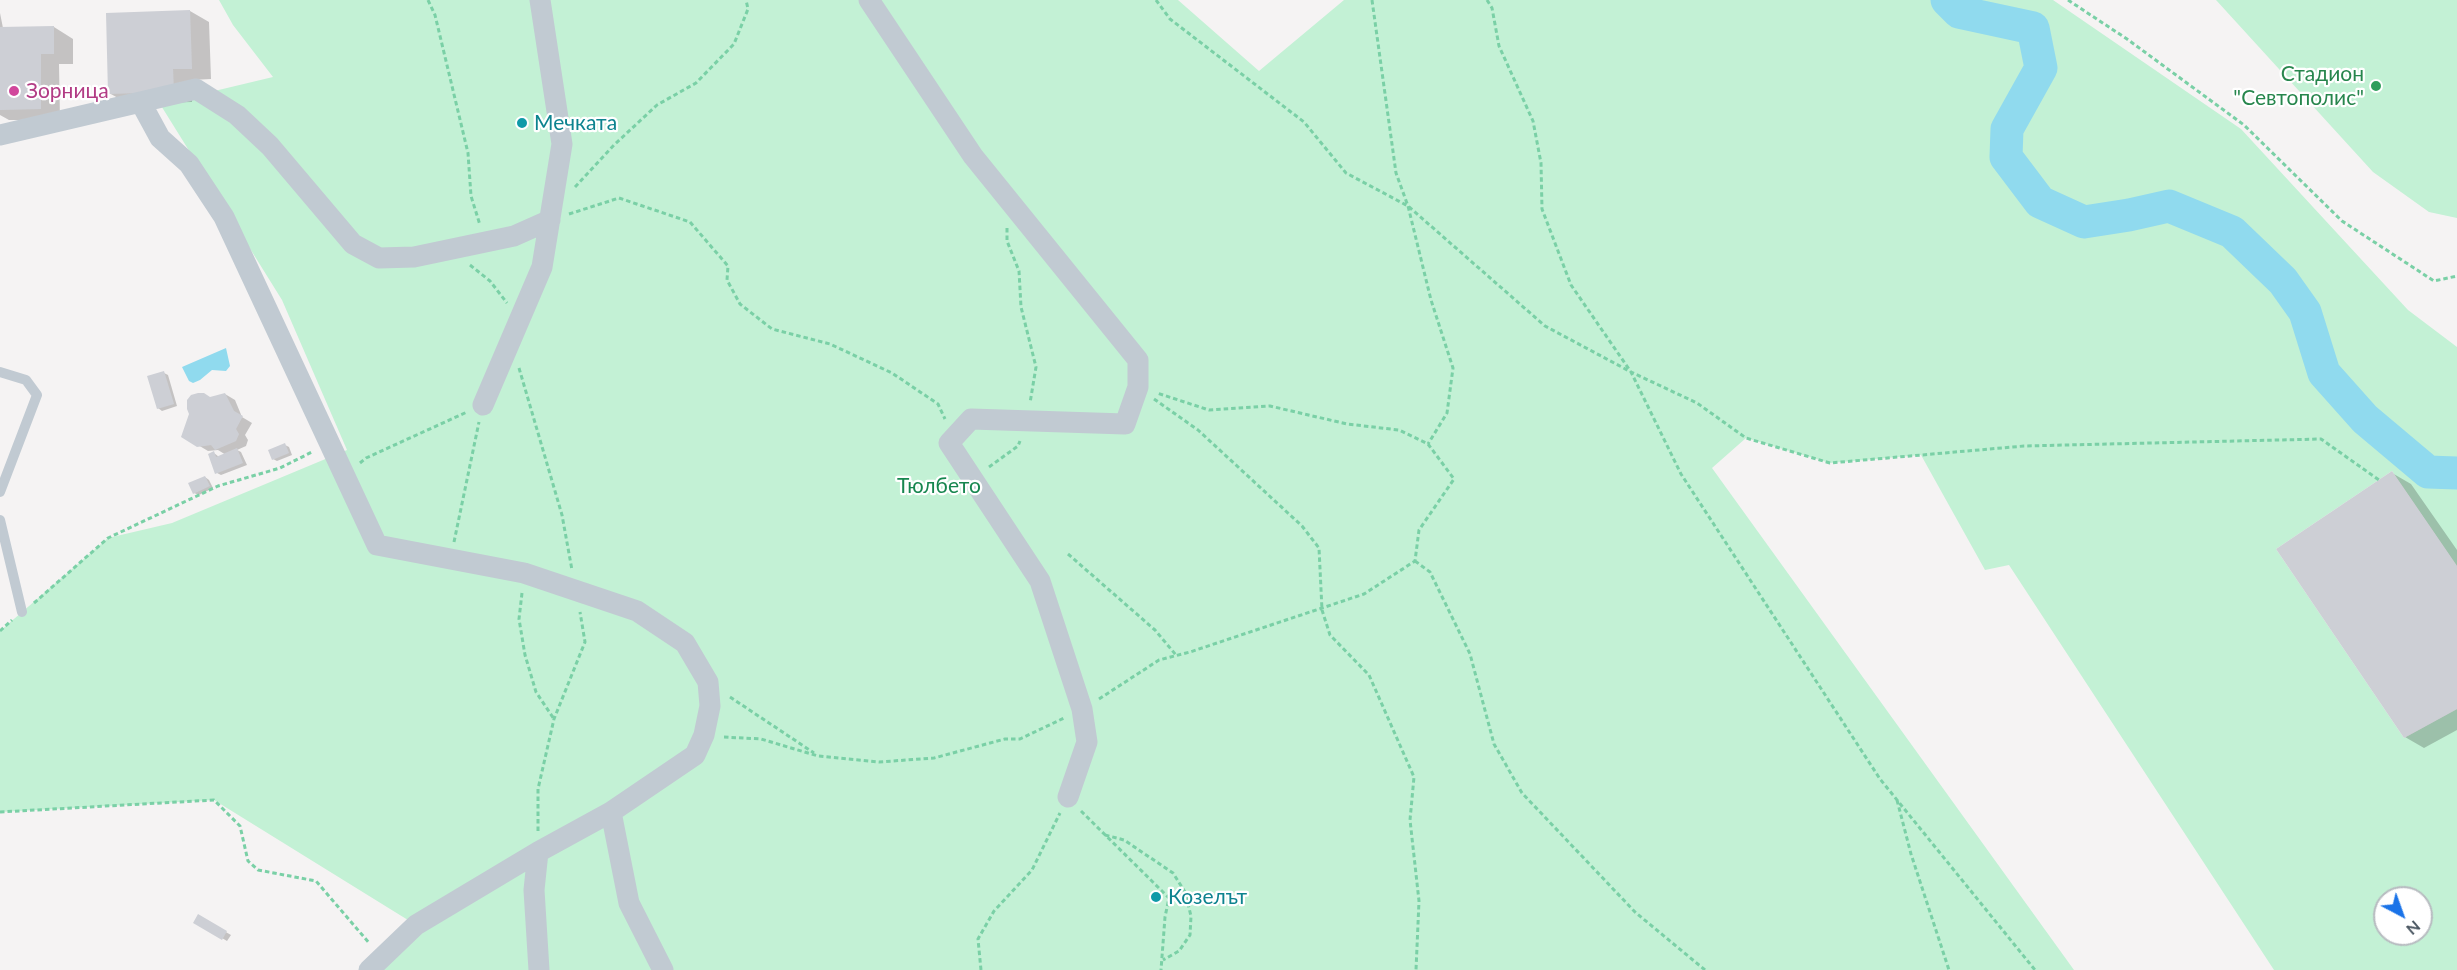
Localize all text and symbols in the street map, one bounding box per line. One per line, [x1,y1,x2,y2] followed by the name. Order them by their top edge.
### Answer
[2233,61,2364,111] place label: Стадион "Севтополис"
[26,78,109,104] place label: Зорница
[2369,79,2383,93] marker: Стадион "Севтополис"
[7,84,21,98] marker: Зорница
[534,110,617,136] place label: Мечката
[515,116,529,130] marker: Мечката
[897,473,981,499] park label: Тюлбето
[1168,884,1247,910] place label: Козелът
[2373,886,2433,946] north arrow
[1149,890,1163,904] marker: Козелът
[2403,917,2425,940] text: N

